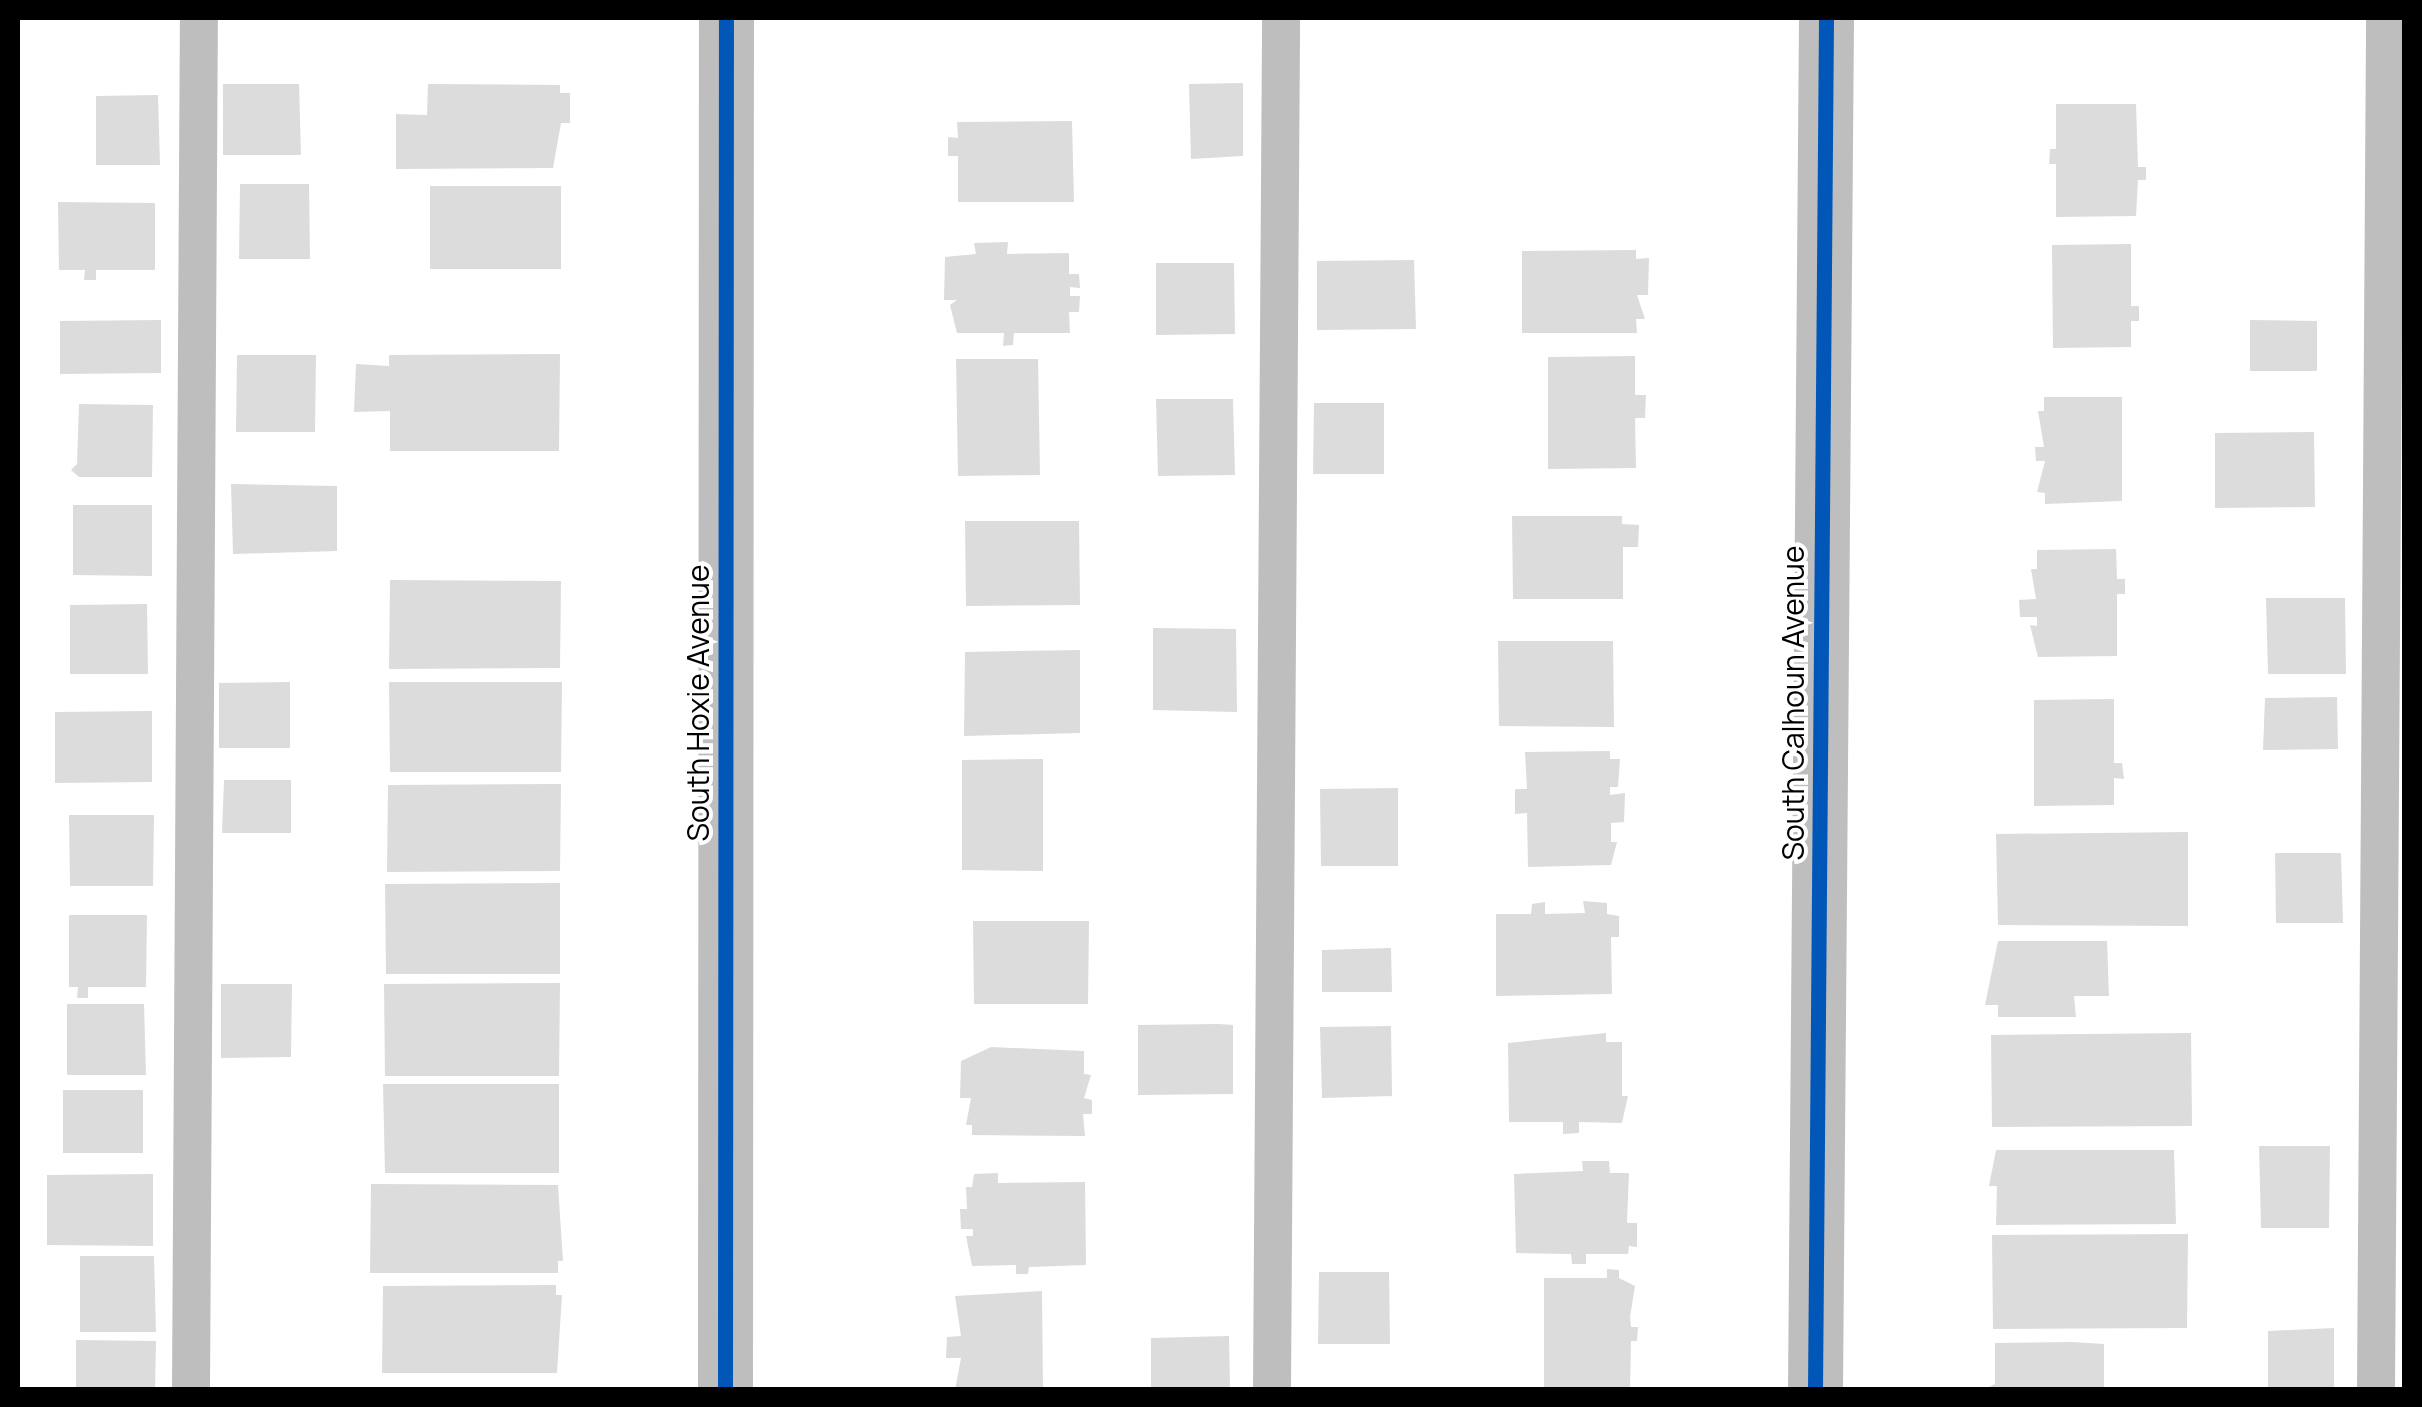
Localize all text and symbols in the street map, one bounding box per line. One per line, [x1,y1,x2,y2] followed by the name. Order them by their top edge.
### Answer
[1775,546,1811,860] street label: South Calhoun Avenue
[680,565,716,841] street label: South Hoxie Avenue

